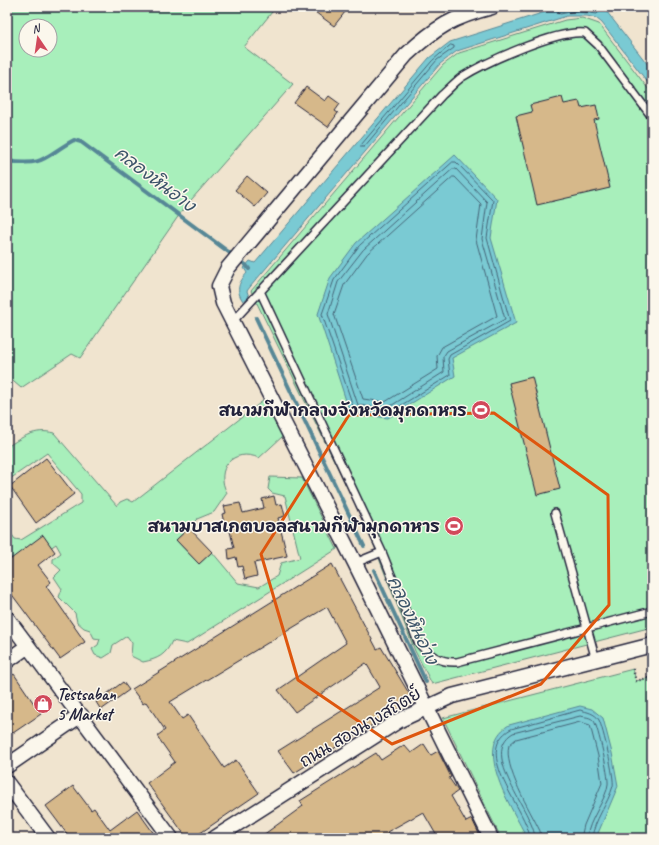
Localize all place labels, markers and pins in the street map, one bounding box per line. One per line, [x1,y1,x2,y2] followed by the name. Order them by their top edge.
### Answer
[219,399,467,423] place label: สนามกีฬากลางจังหวัดมุกดาหาร
[470,399,492,421] sports icon: สนามกีฬากลางจังหวัดมุกดาหาร
[148,515,440,539] place label: สนามบาสเกตบอลสนามกีฬามุกดาหาร
[443,515,465,537] sports icon: สนามบาสเกตบอลสนามกีฬามุกดาหาร
[57,684,117,725] place label: Testsaban 5 Market
[32,693,54,715] shop icon: Testsaban 5 Market

